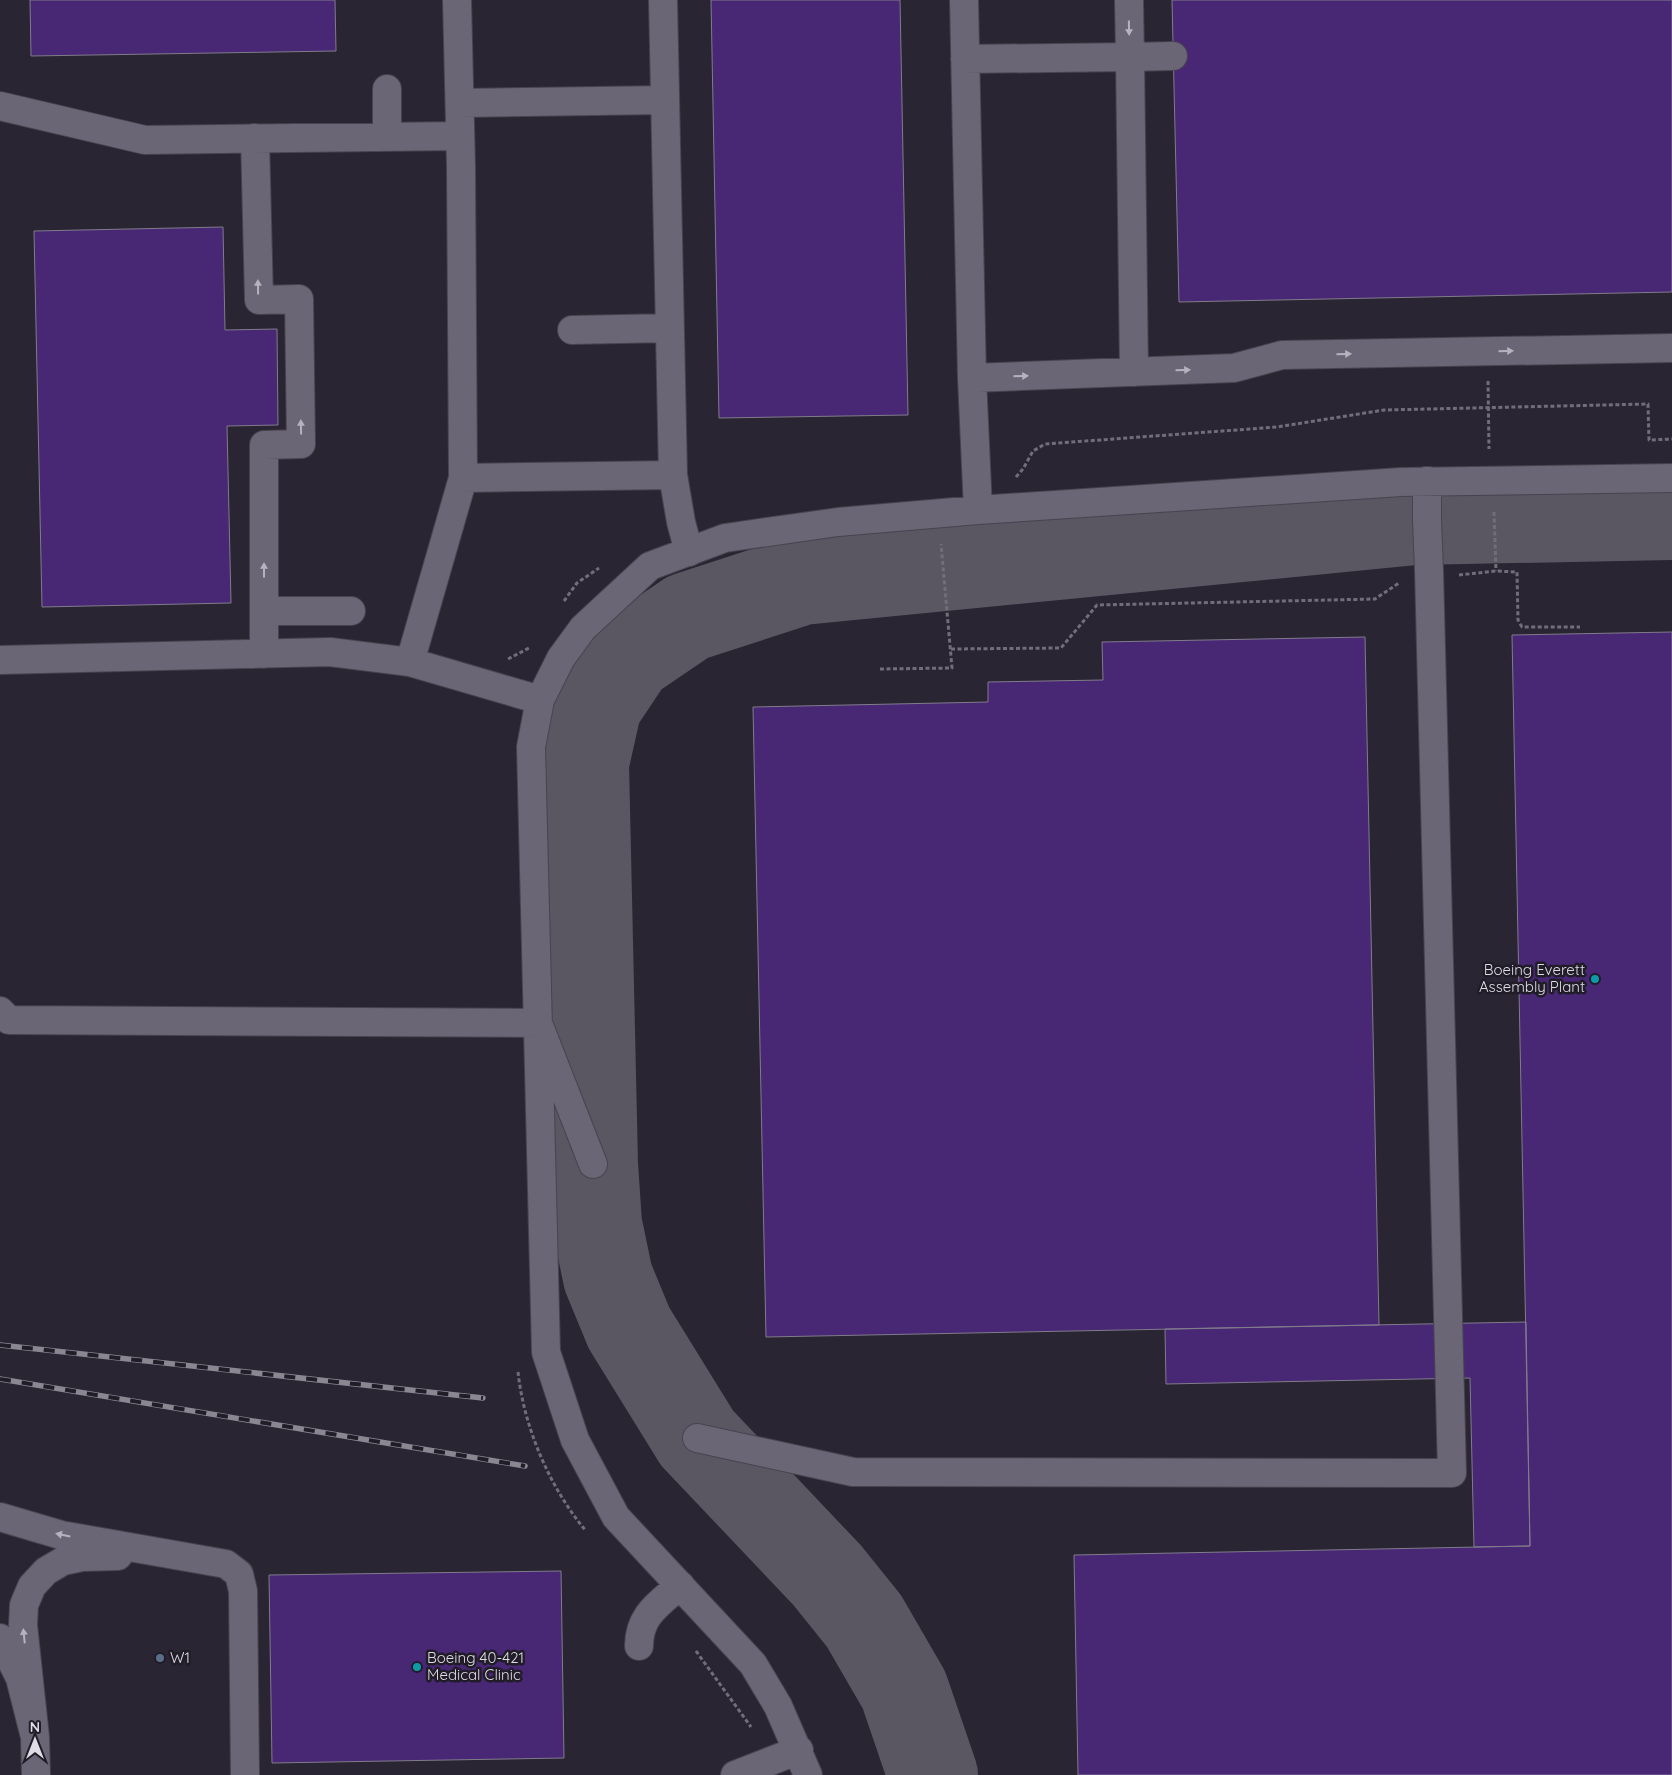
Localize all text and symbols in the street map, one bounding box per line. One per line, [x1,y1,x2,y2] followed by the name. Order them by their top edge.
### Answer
[1126,21,1134,37] one-way arrow
[254,279,262,295] one-way arrow
[1498,347,1514,355] one-way arrow
[1336,349,1352,357] one-way arrow
[1175,366,1191,374] one-way arrow
[1013,372,1029,380] one-way arrow
[297,418,305,434] one-way arrow
[260,562,268,578] one-way arrow
[1479,960,1585,996] place label: Boeing Everett Assembly Plant
[1589,973,1601,985] marker: Boeing Everett Assembly Plant
[55,1531,70,1539] one-way arrow
[20,1628,28,1644] one-way arrow
[170,1648,190,1667] place label: W1
[427,1648,524,1684] place label: Boeing 40-421 Medical Clinic
[154,1652,166,1664] marker: W1
[411,1661,423,1673] marker: Boeing 40-421 Medical Clinic
[10,1715,60,1765] north arrow
[30,1718,40,1736] text: N

